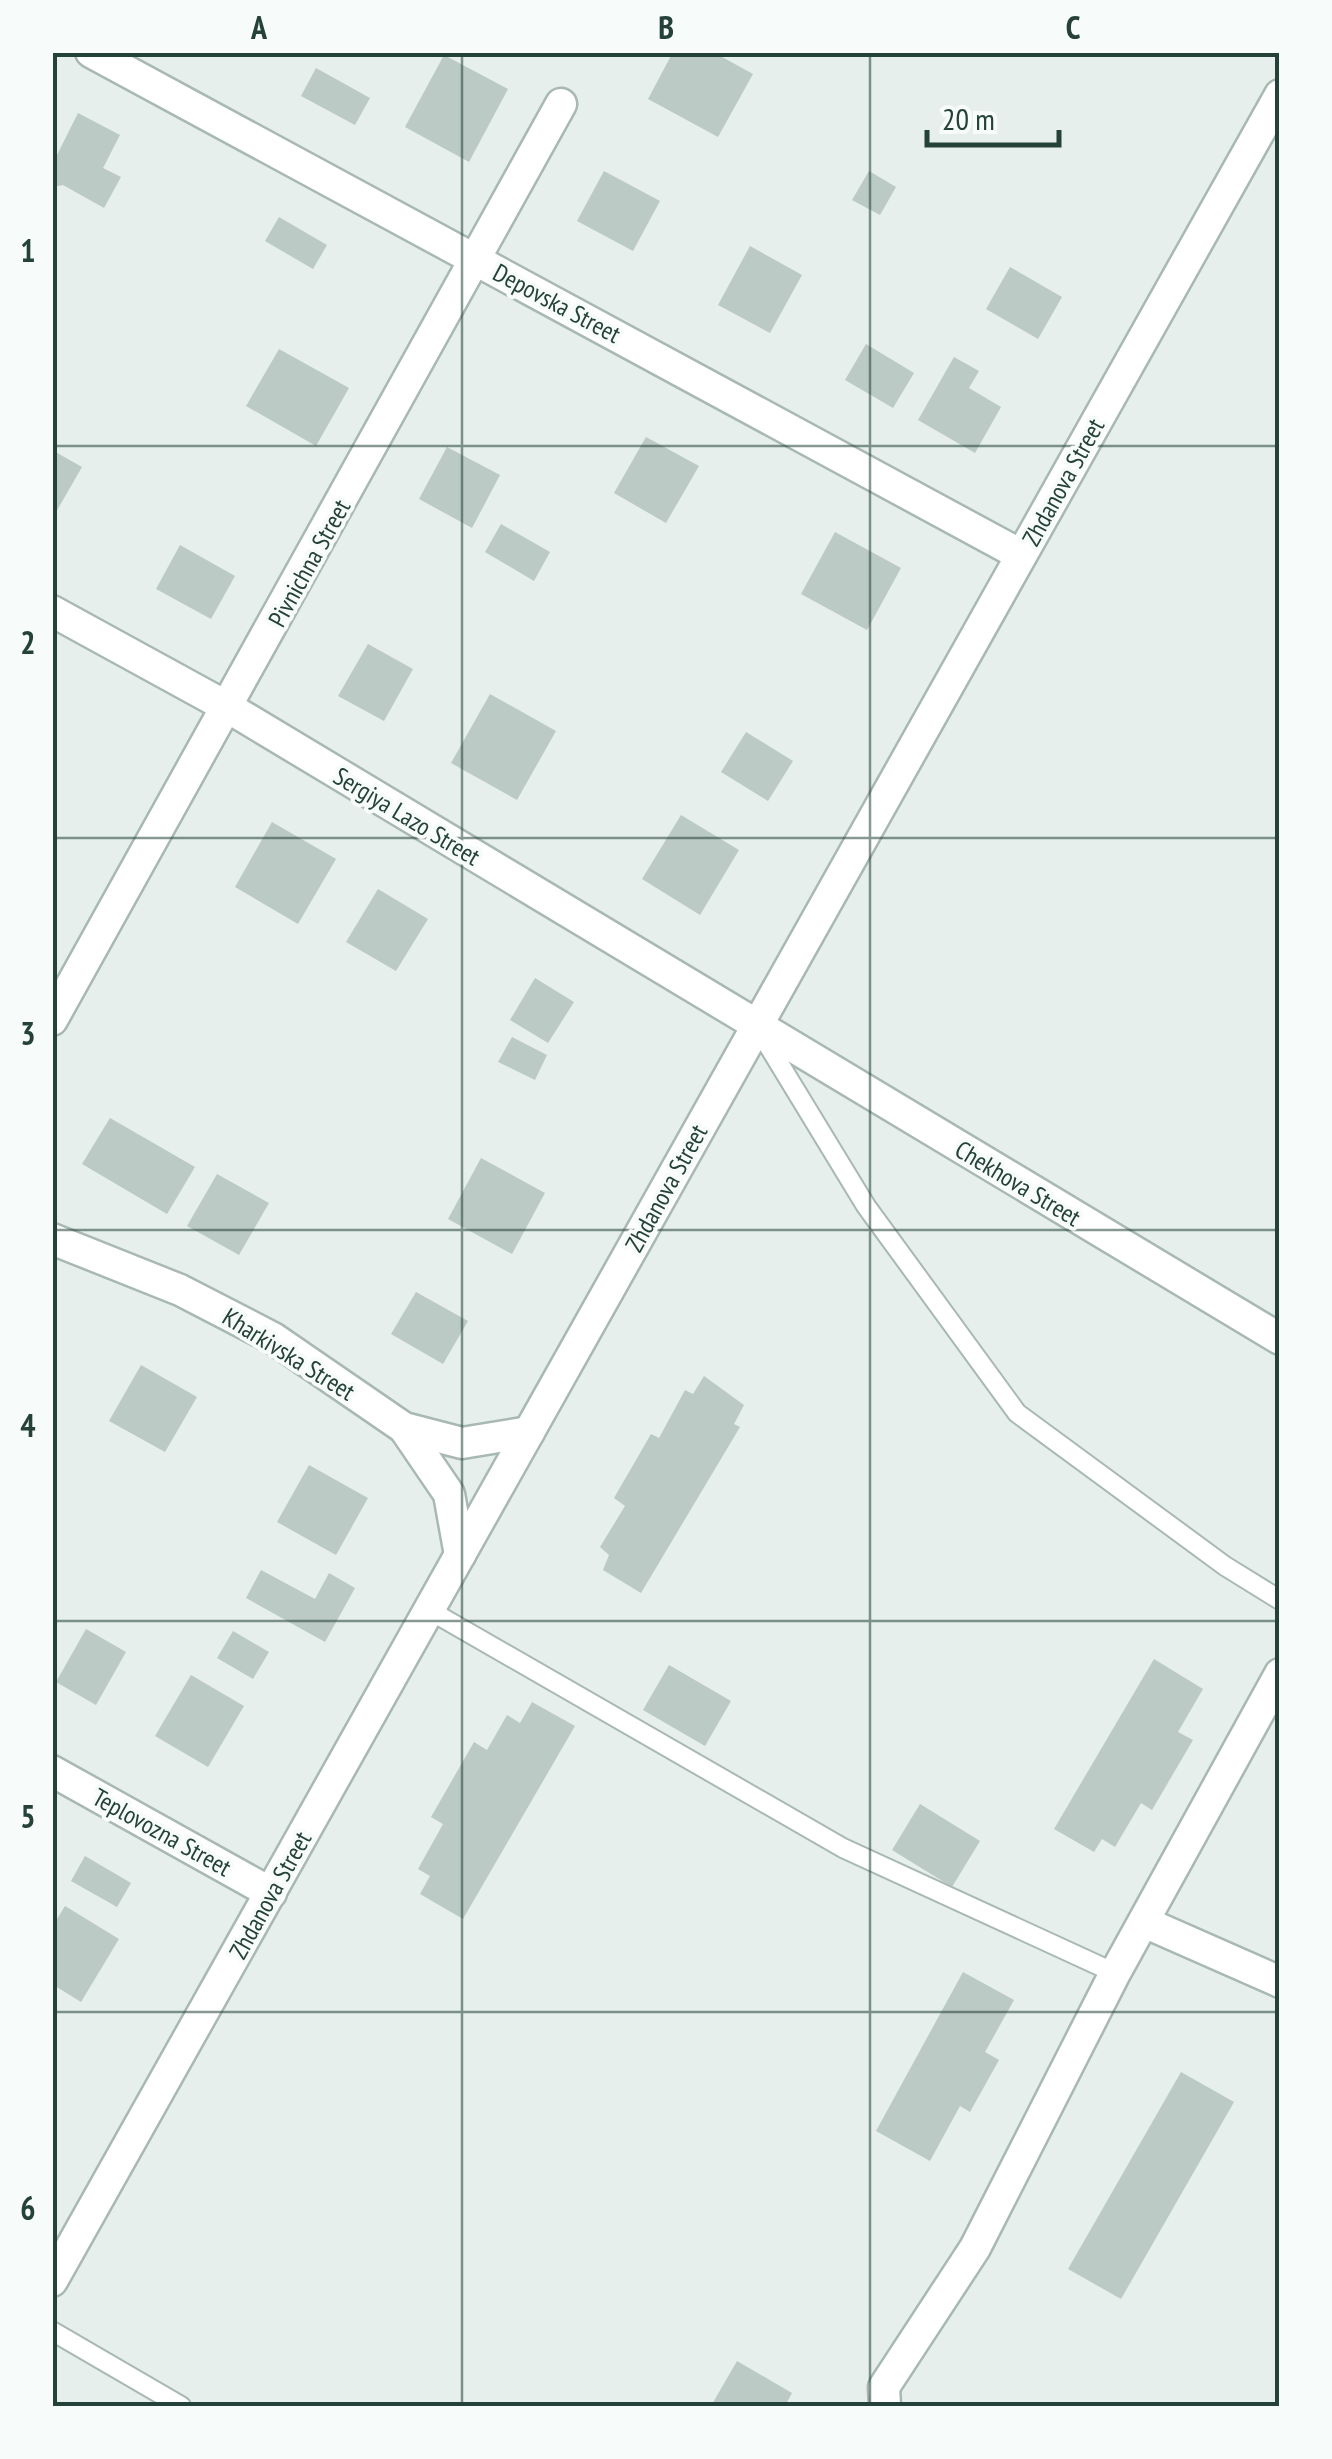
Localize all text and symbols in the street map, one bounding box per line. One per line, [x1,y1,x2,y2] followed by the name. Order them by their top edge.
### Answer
[250,6,268,48] text: A
[658,6,674,48] text: B
[1066,6,1081,48] text: C
[927,85,1060,147] scale bar
[942,99,995,138] text: 20 m
[20,229,36,271] text: 1
[488,256,626,350] street label: Depovska Street
[1015,412,1111,551] street label: Zhdanova Street
[261,494,357,632] street label: Pivnichna Street
[20,621,36,663] text: 2
[328,760,486,872] street label: Sergiya Lazo Street
[20,1012,36,1054] text: 3
[618,1118,714,1257] street label: Zhdanova Street
[949,1133,1087,1233] street label: Chekhova Street
[217,1301,361,1407] street label: Kharkivska Street
[20,1404,36,1446] text: 4
[87,1781,237,1883] street label: Teplovozna Street
[20,1795,36,1837] text: 5
[222,1825,318,1964] street label: Zhdanova Street
[20,2187,36,2229] text: 6

